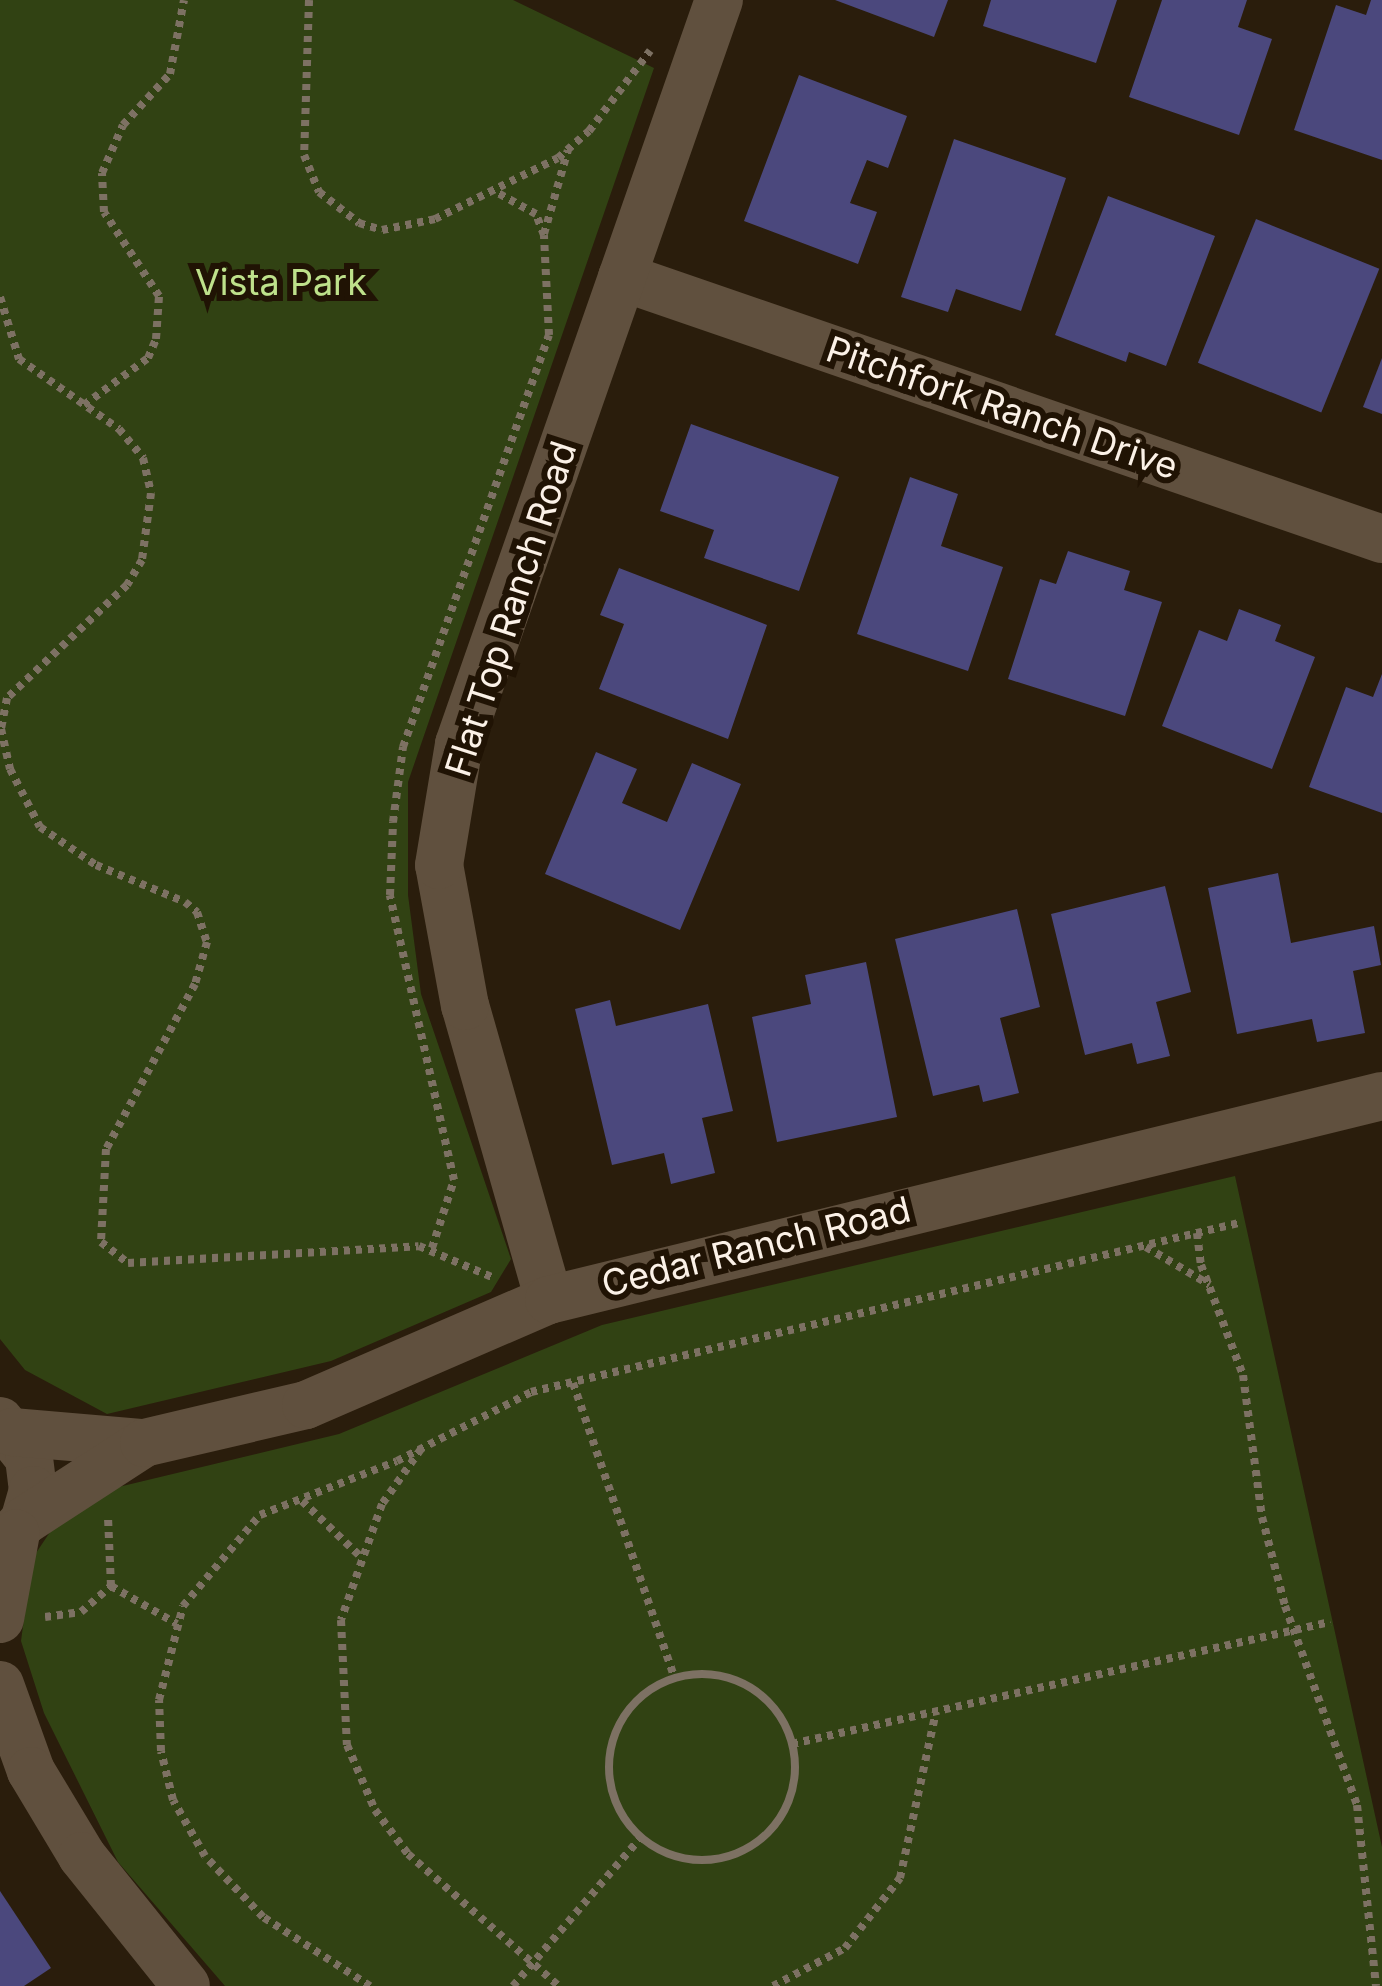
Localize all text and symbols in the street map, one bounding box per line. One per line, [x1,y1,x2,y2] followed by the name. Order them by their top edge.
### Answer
[195,261,367,305] park label: Vista Park
[821,328,1183,488] street label: Pitchfork Ranch Drive
[436,436,586,782] street label: Flat Top Ranch Road
[597,1188,915,1306] street label: Cedar Ranch Road

